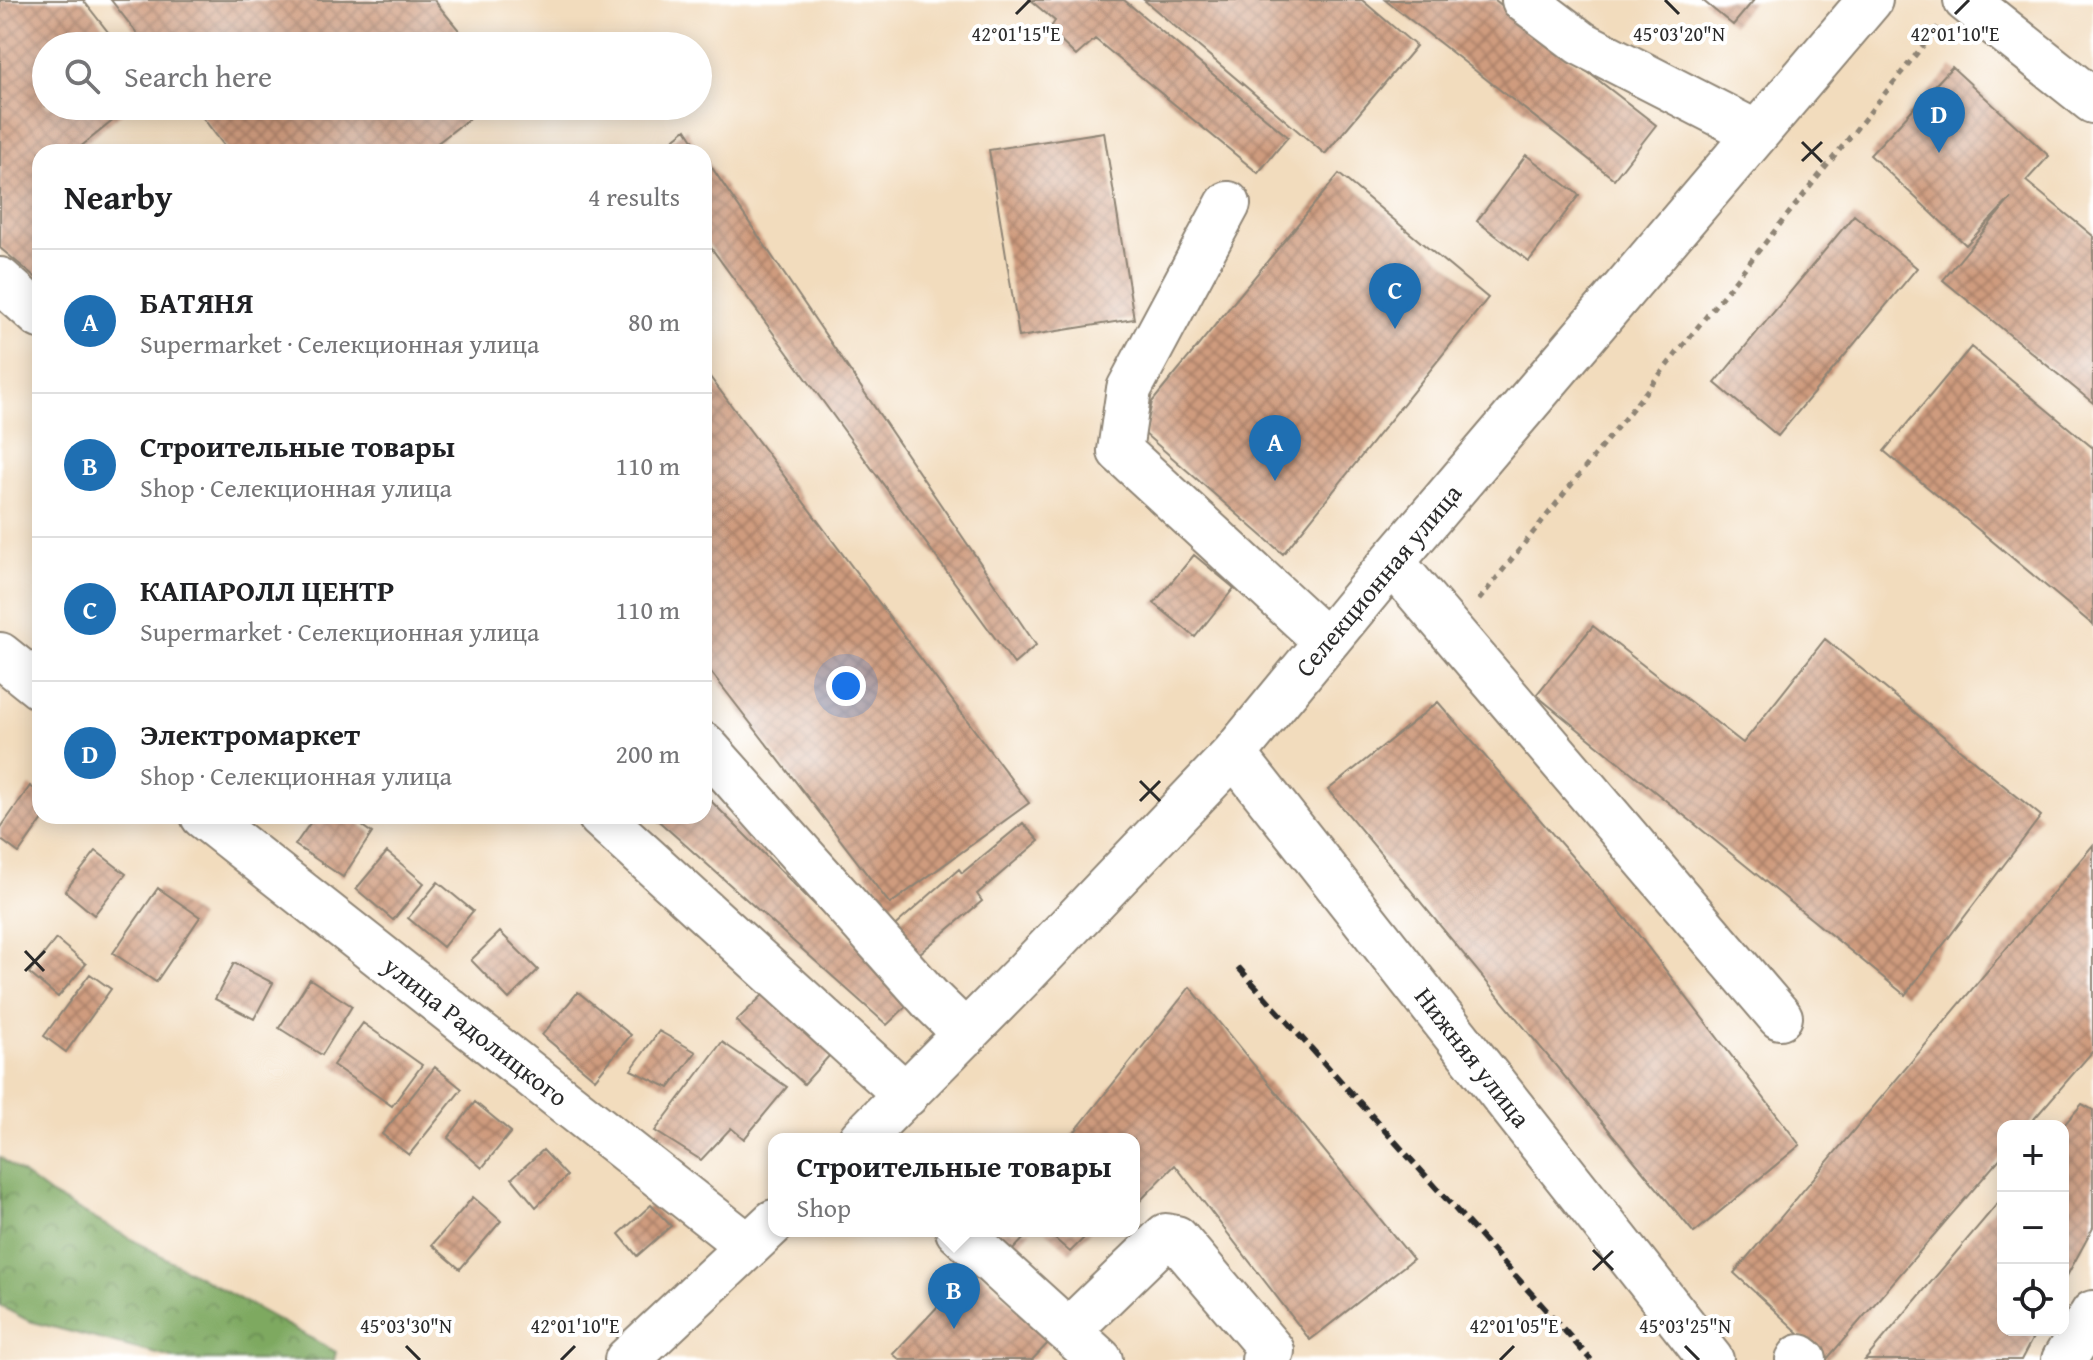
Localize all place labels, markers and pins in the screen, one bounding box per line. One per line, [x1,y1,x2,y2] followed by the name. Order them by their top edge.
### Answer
[1913,87,1965,153] pin: D
[1369,263,1421,329] pin: C
[1249,415,1301,481] pin: A
[928,1263,980,1329] pin: B

